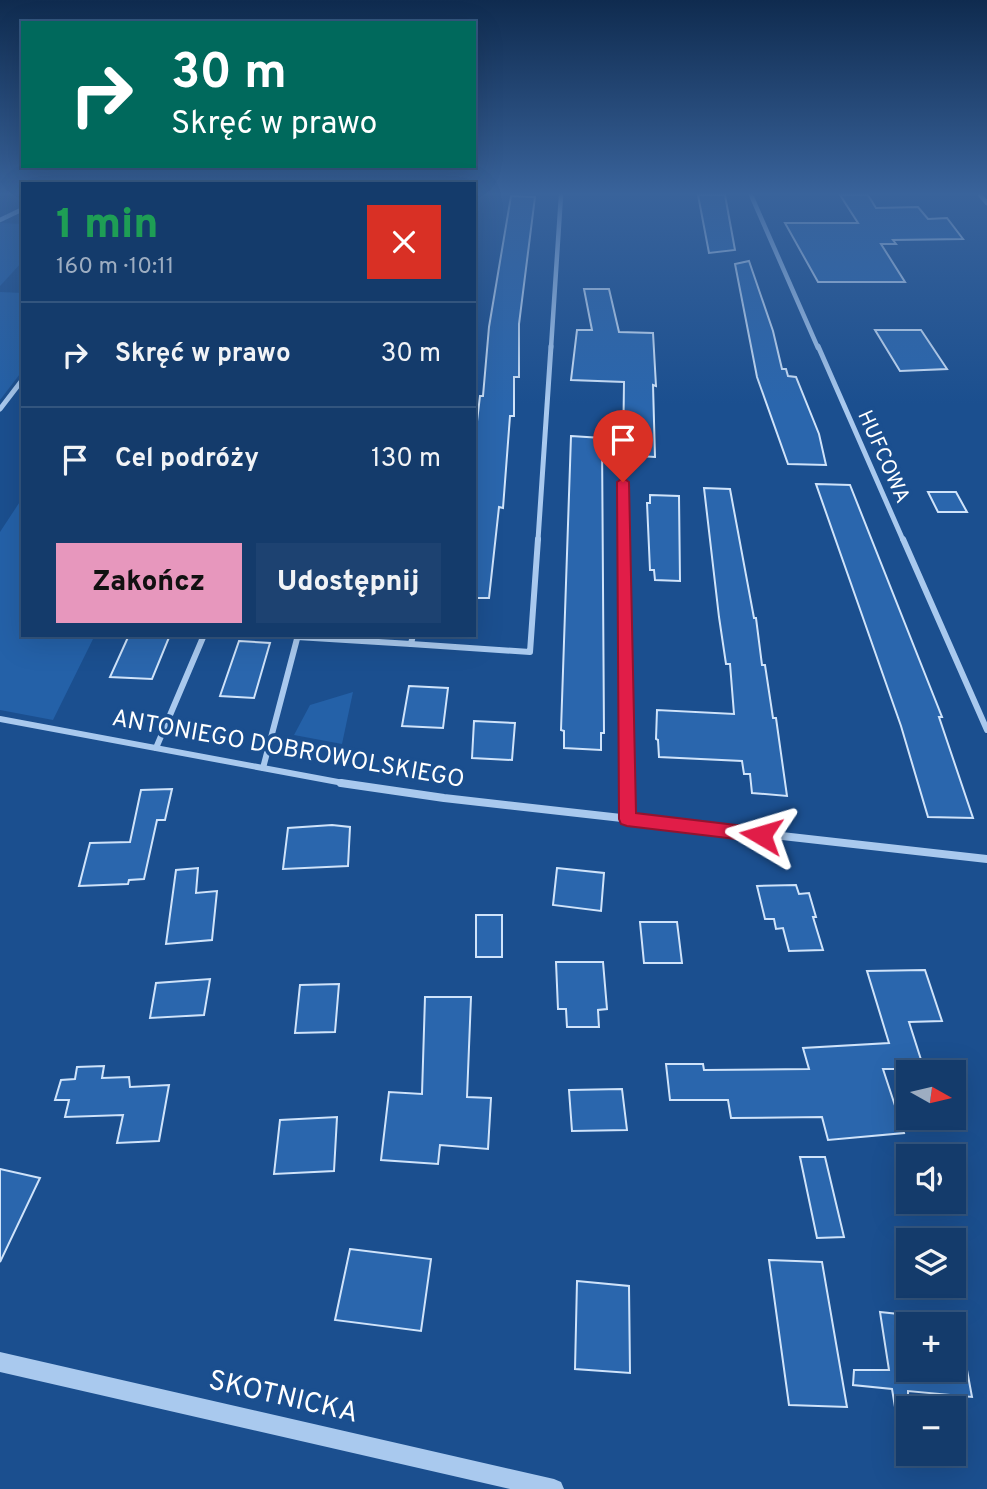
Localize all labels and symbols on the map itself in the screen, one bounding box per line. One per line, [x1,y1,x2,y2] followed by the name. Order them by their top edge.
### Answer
[850,406,916,508] street label: HUFCOWA
[593,410,653,482] pin
[109,704,467,796] street label: ANTONIEGO DOBROWOLSKIEGO
[724,798,798,872] position arrow
[896,1060,966,1130] north arrow
[205,1363,361,1433] street label: SKOTNICKA

